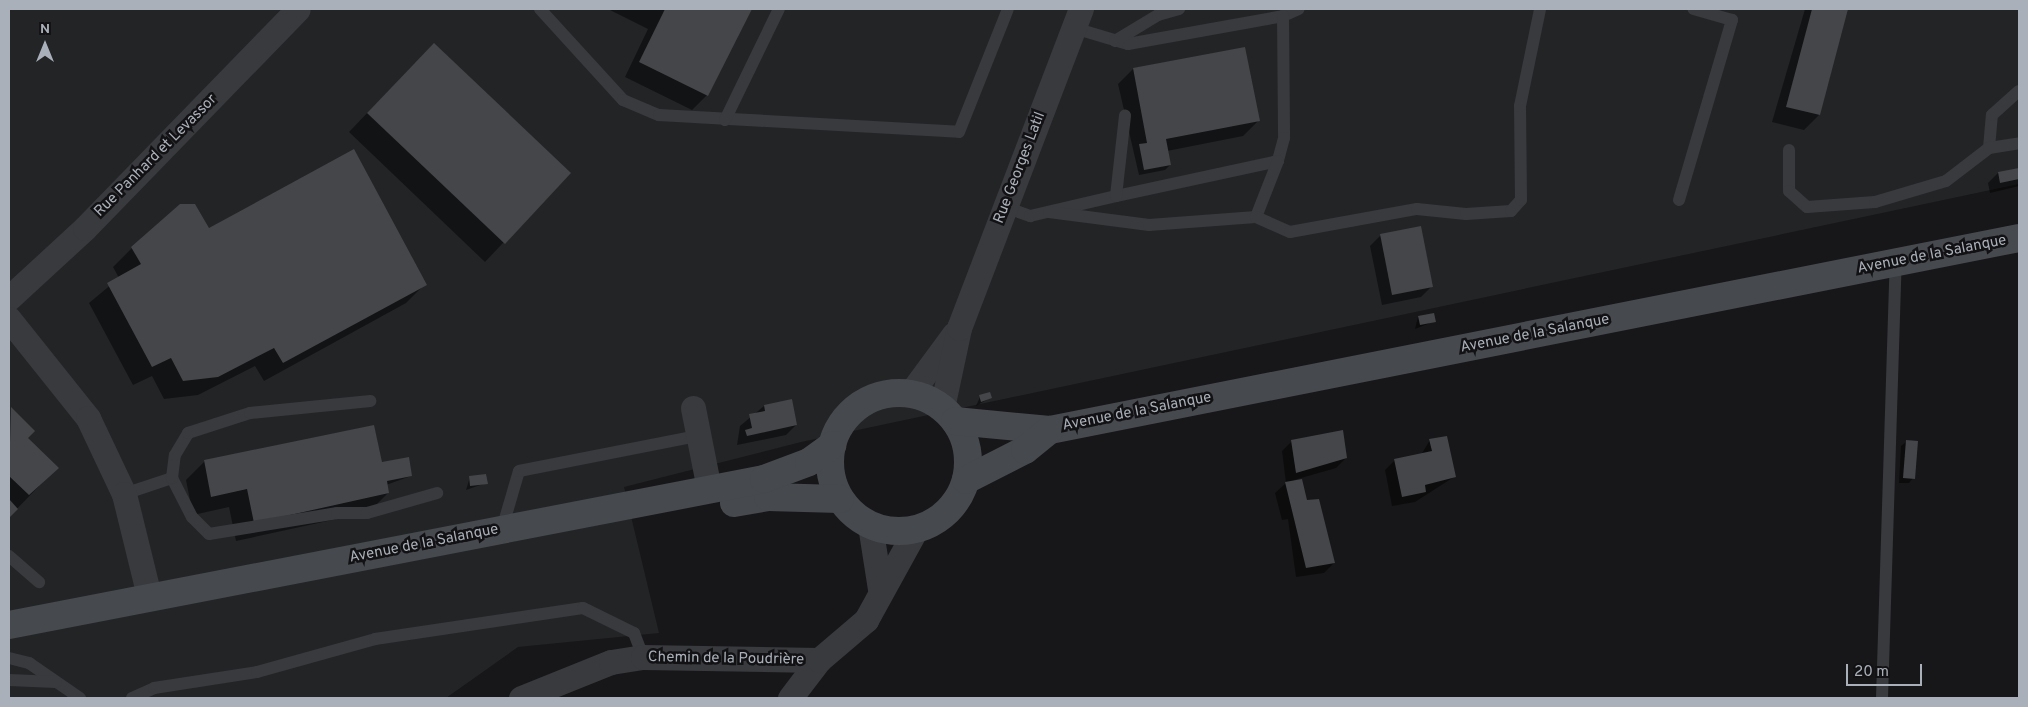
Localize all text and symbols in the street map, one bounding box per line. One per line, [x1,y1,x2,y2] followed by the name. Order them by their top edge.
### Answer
[20,20,70,70] north arrow
[40,21,50,38] text: N
[91,91,221,221] street label: Rue Panhard et Levassor
[990,110,1050,226] street label: Rue Georges Latil
[1856,232,2008,278] street label: Avenue de la Salanque
[1459,311,1611,357] street label: Avenue de la Salanque
[1061,389,1213,435] street label: Avenue de la Salanque
[348,521,500,567] street label: Avenue de la Salanque
[648,649,804,669] street label: Chemin de la Poudrière
[1848,654,1924,686] scale bar
[1854,663,1889,682] text: 20 m

